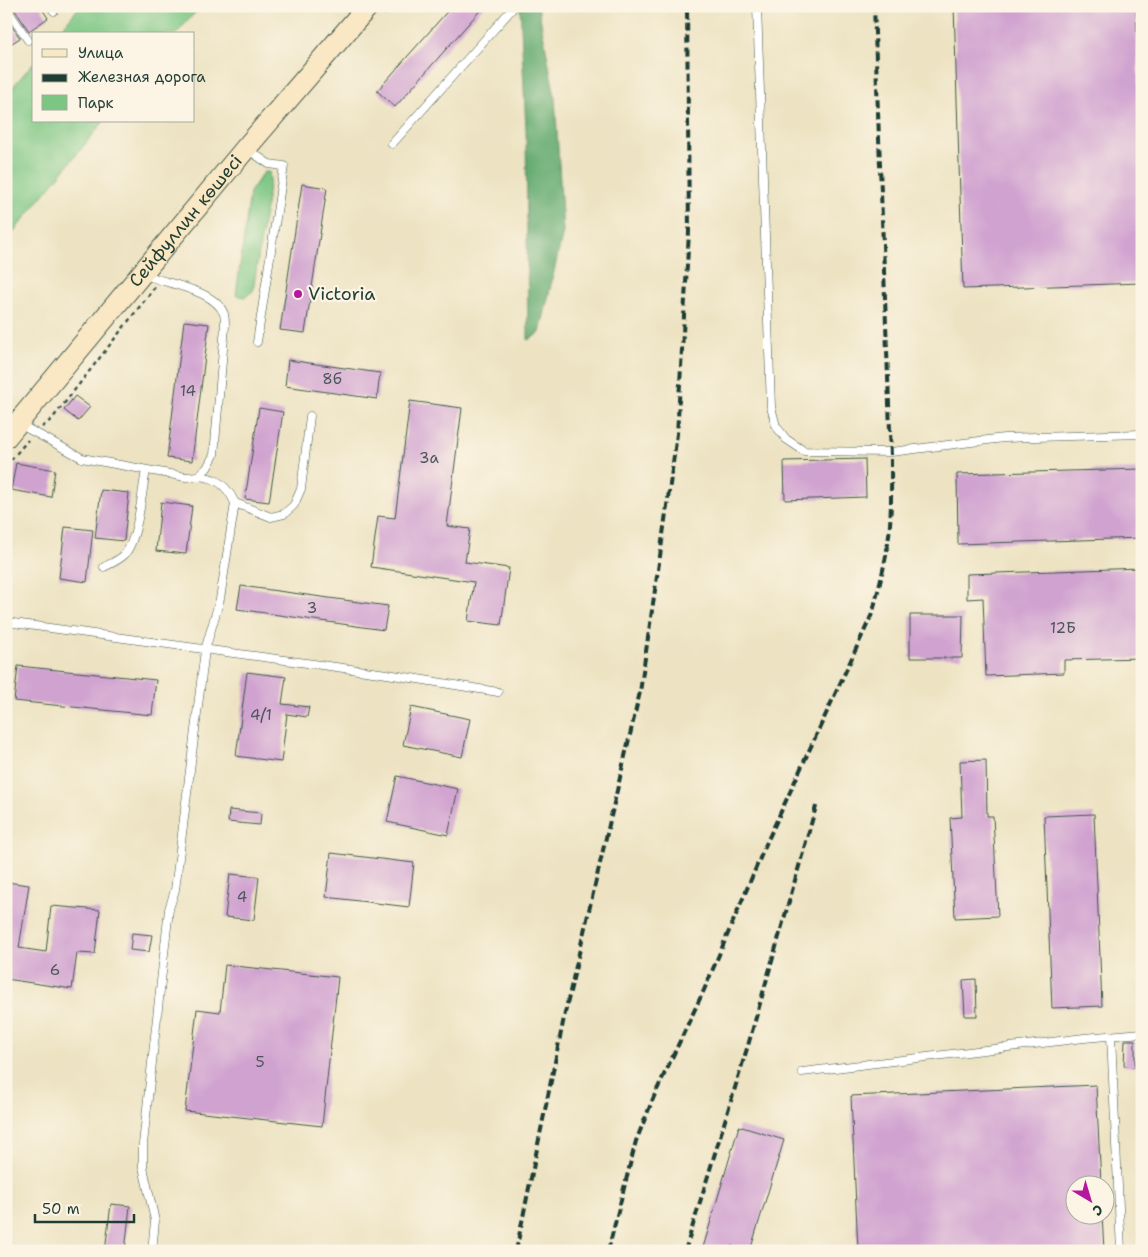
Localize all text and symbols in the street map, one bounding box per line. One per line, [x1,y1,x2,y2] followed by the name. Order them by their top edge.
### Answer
[32,32,195,122] legend
[78,43,124,63] text: Улица
[78,67,206,87] text: Железная дорога
[78,93,114,113] text: Парк
[123,150,248,292] street label: Сейфуллин көшесі
[308,282,375,306] place label: Victoria
[292,288,304,300] marker: Victoria
[322,369,342,389] house number: 8б
[180,381,196,401] house number: 14
[419,448,440,468] house number: 3а
[307,598,317,618] house number: 3
[1050,618,1076,638] house number: 12Б
[250,705,272,725] house number: 4/1
[237,887,247,907] house number: 4
[50,960,60,980] house number: 6
[255,1052,265,1072] house number: 5
[1066,1174,1116,1224] north arrow
[35,1192,134,1224] scale bar
[42,1199,80,1219] text: 50 m
[1089,1201,1107,1220] text: С

